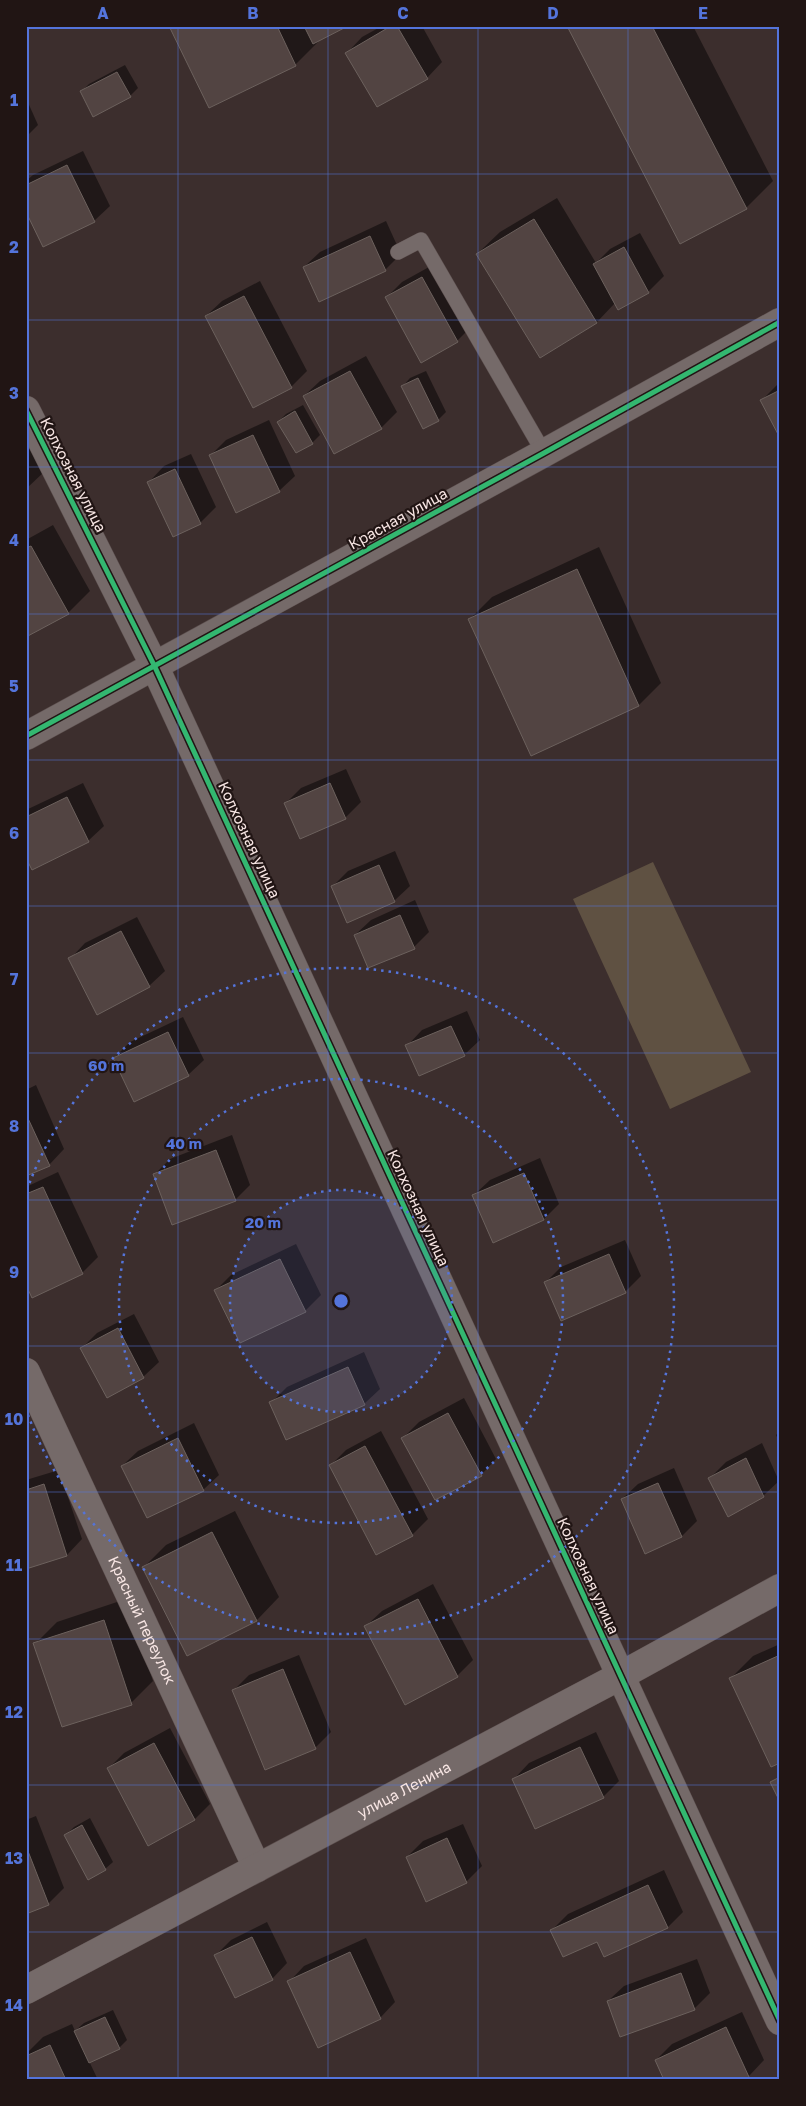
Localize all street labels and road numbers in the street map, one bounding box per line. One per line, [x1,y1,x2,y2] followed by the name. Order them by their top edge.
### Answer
[37,414,111,535] street label: Колхозная улица
[345,484,450,553] street label: Красная улица
[215,778,285,901] street label: Колхозная улица
[384,1146,454,1269] street label: Колхозная улица
[554,1514,624,1637] street label: Колхозная улица
[105,1553,180,1687] street label: Красный переулок
[354,1757,454,1821] street label: улица Ленина

